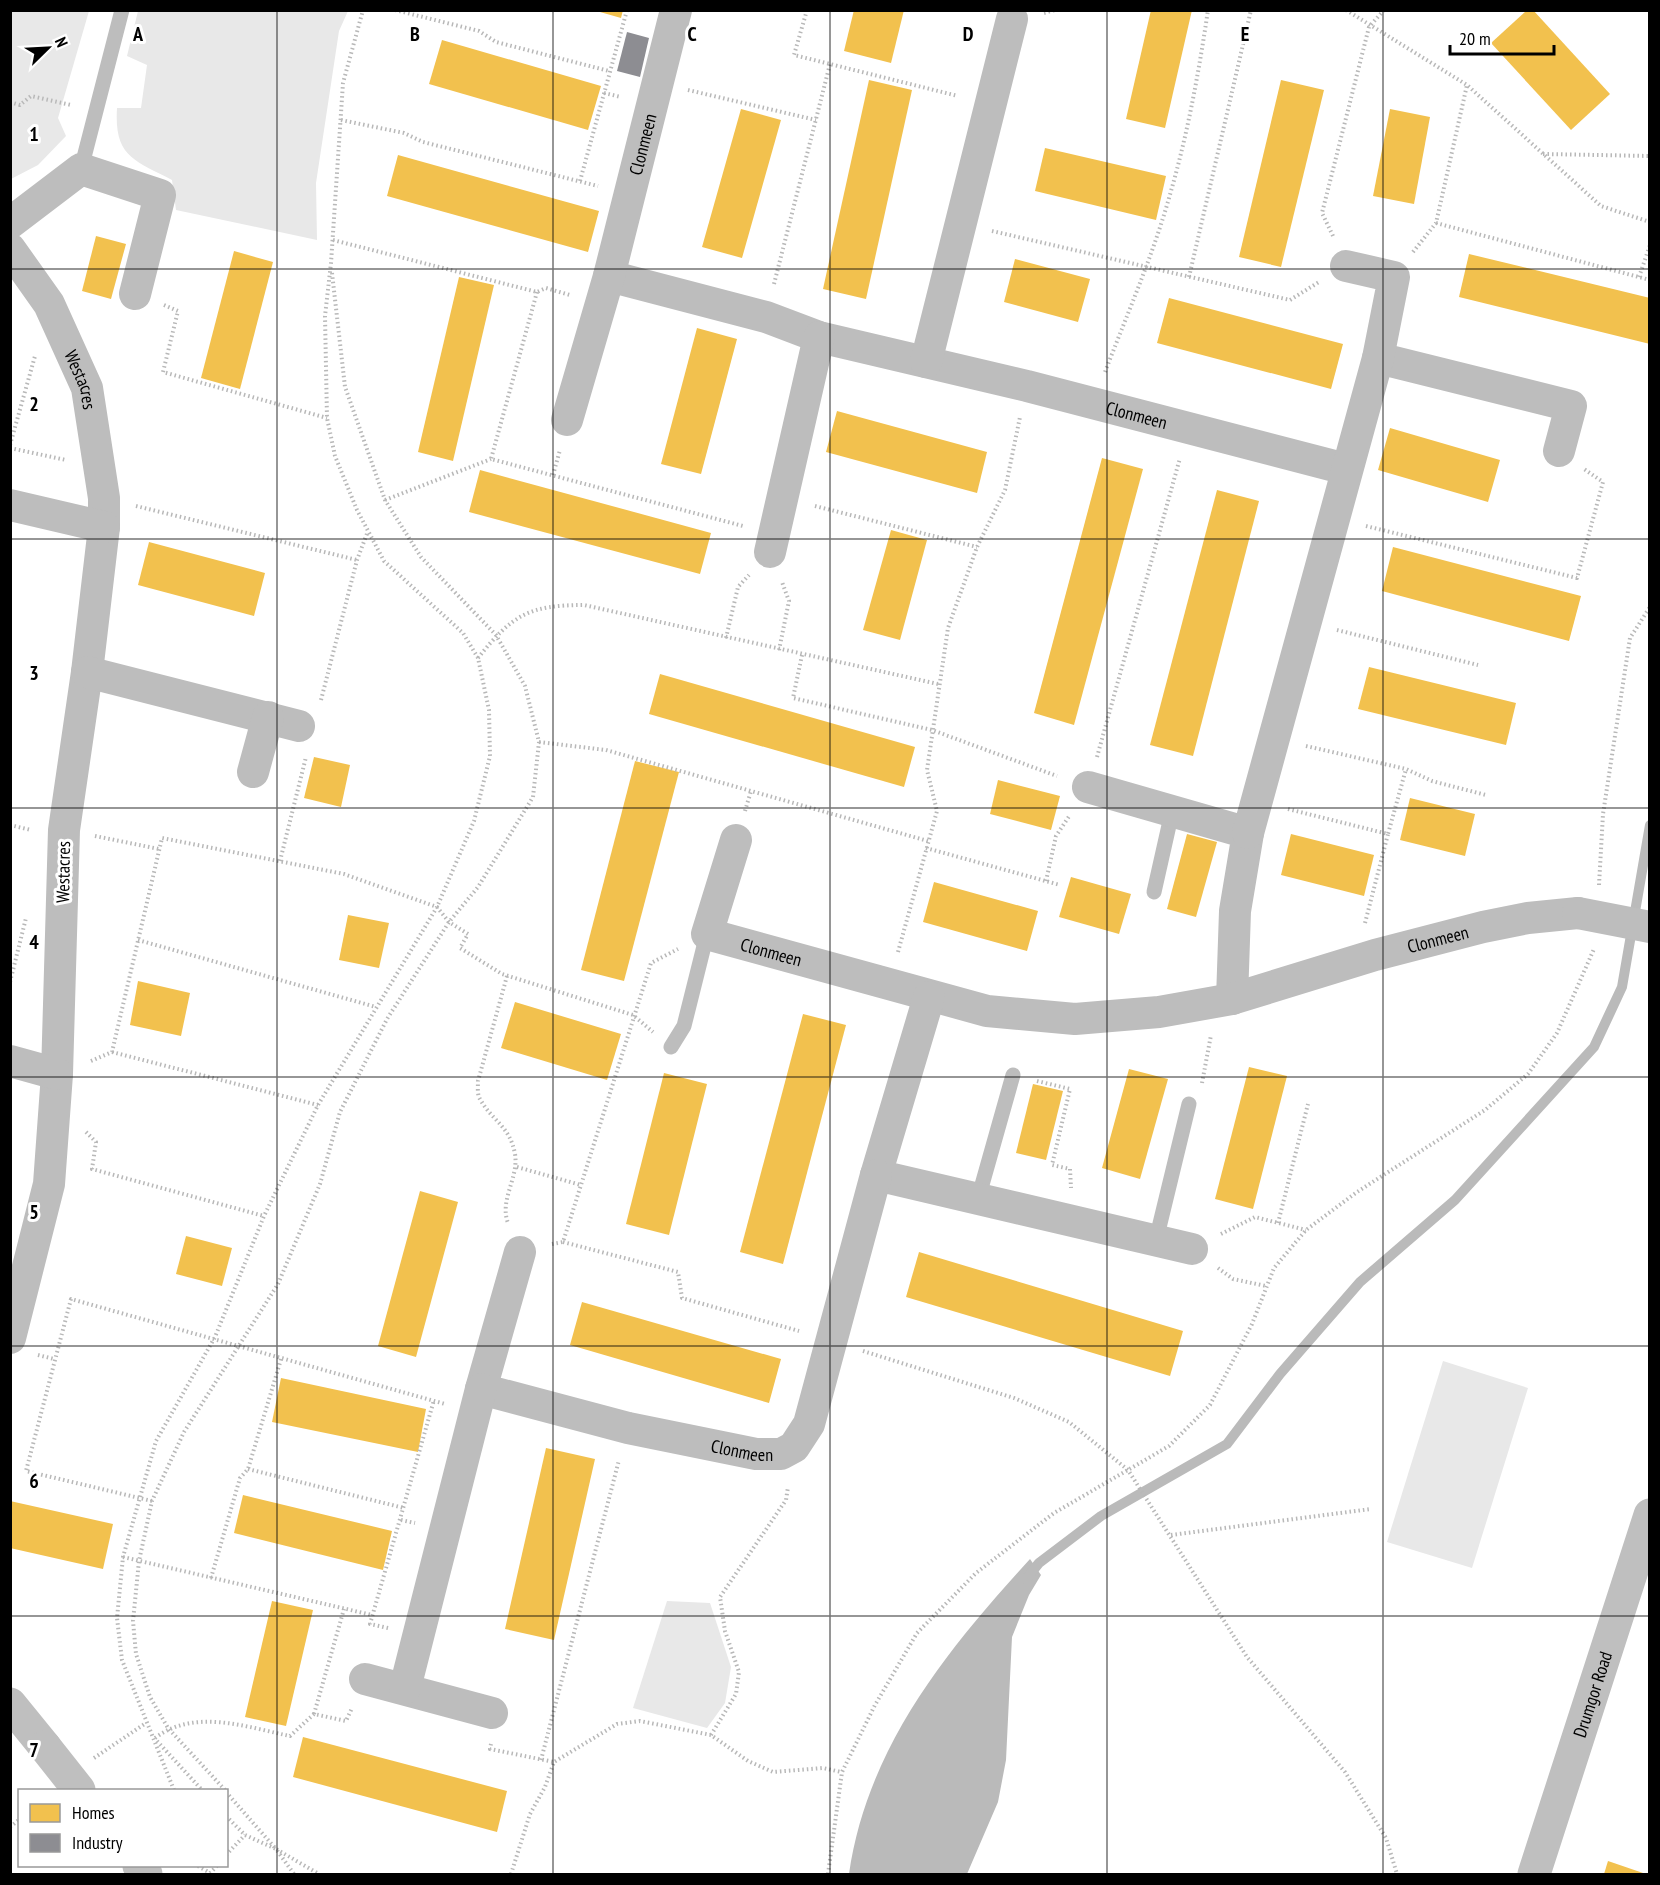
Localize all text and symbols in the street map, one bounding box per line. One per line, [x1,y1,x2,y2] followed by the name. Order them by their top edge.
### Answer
[18,18,78,78] north arrow
[1450,18,1554,56] scale bar
[132,21,144,47] text: A
[410,21,420,47] text: B
[687,21,697,47] text: C
[963,21,974,47] text: D
[1241,21,1249,47] text: E
[1459,27,1491,50] text: 20 m
[51,34,73,50] text: N
[623,111,661,177] street label: Clonmeen
[29,121,39,147] text: 1
[60,346,102,411] street label: Westacres
[29,391,39,417] text: 2
[1104,396,1170,434] street label: Clonmeen
[29,660,39,686] text: 3
[51,841,75,903] street label: Westacres
[1405,920,1471,958] street label: Clonmeen
[29,929,39,955] text: 4
[738,932,804,971] street label: Clonmeen
[29,1199,39,1225] text: 5
[709,1434,773,1466] street label: Clonmeen
[29,1468,39,1494] text: 6
[1567,1648,1617,1740] street label: Drumgor Road
[29,1737,39,1763] text: 7
[18,1789,228,1867] legend
[72,1801,115,1824] text: Homes
[72,1831,123,1854] text: Industry

